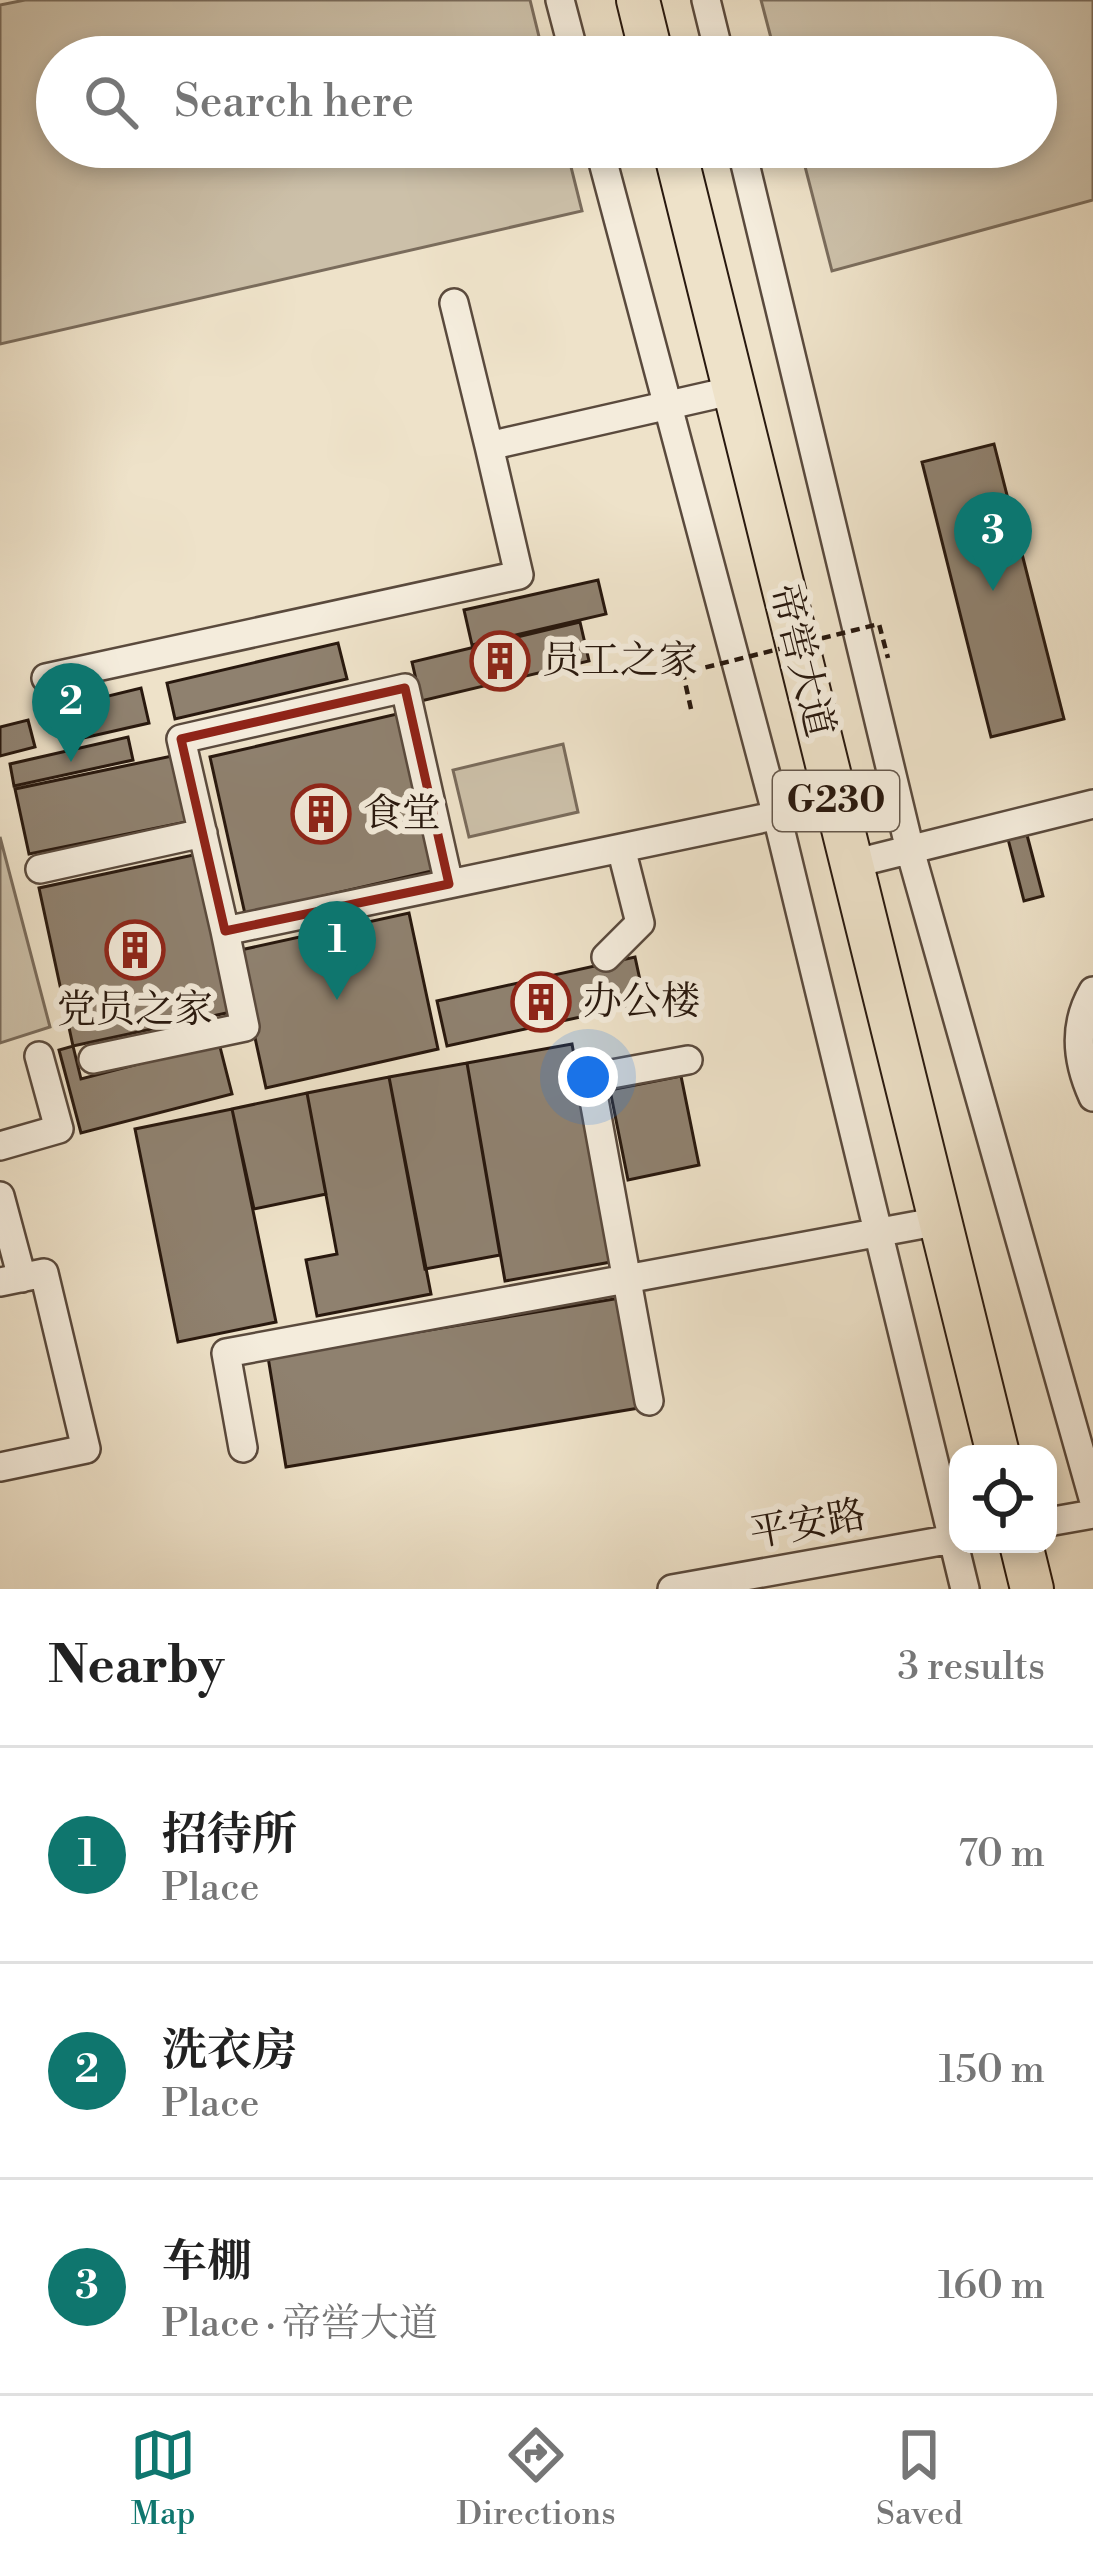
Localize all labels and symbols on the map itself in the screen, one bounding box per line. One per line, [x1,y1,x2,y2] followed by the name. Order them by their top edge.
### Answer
[954,492,1032,591] pin: 3
[758,579,844,743] street label: 帝喾大道
[469,630,531,692] building icon: 员工之家
[542,637,698,686] place label: 员工之家
[32,663,110,762] pin: 2
[773,771,899,831] road number: G230
[290,783,352,845] building icon: 食堂
[363,790,441,839] place label: 食堂
[298,901,376,1000] pin: 1
[104,919,166,981] building icon: 党员之家
[510,971,572,1033] building icon: 办公楼
[583,978,700,1027] place label: 办公楼
[57,986,213,1035] place label: 党员之家
[558,1047,618,1107] your location
[746,1491,870,1559] street label: 平安路

